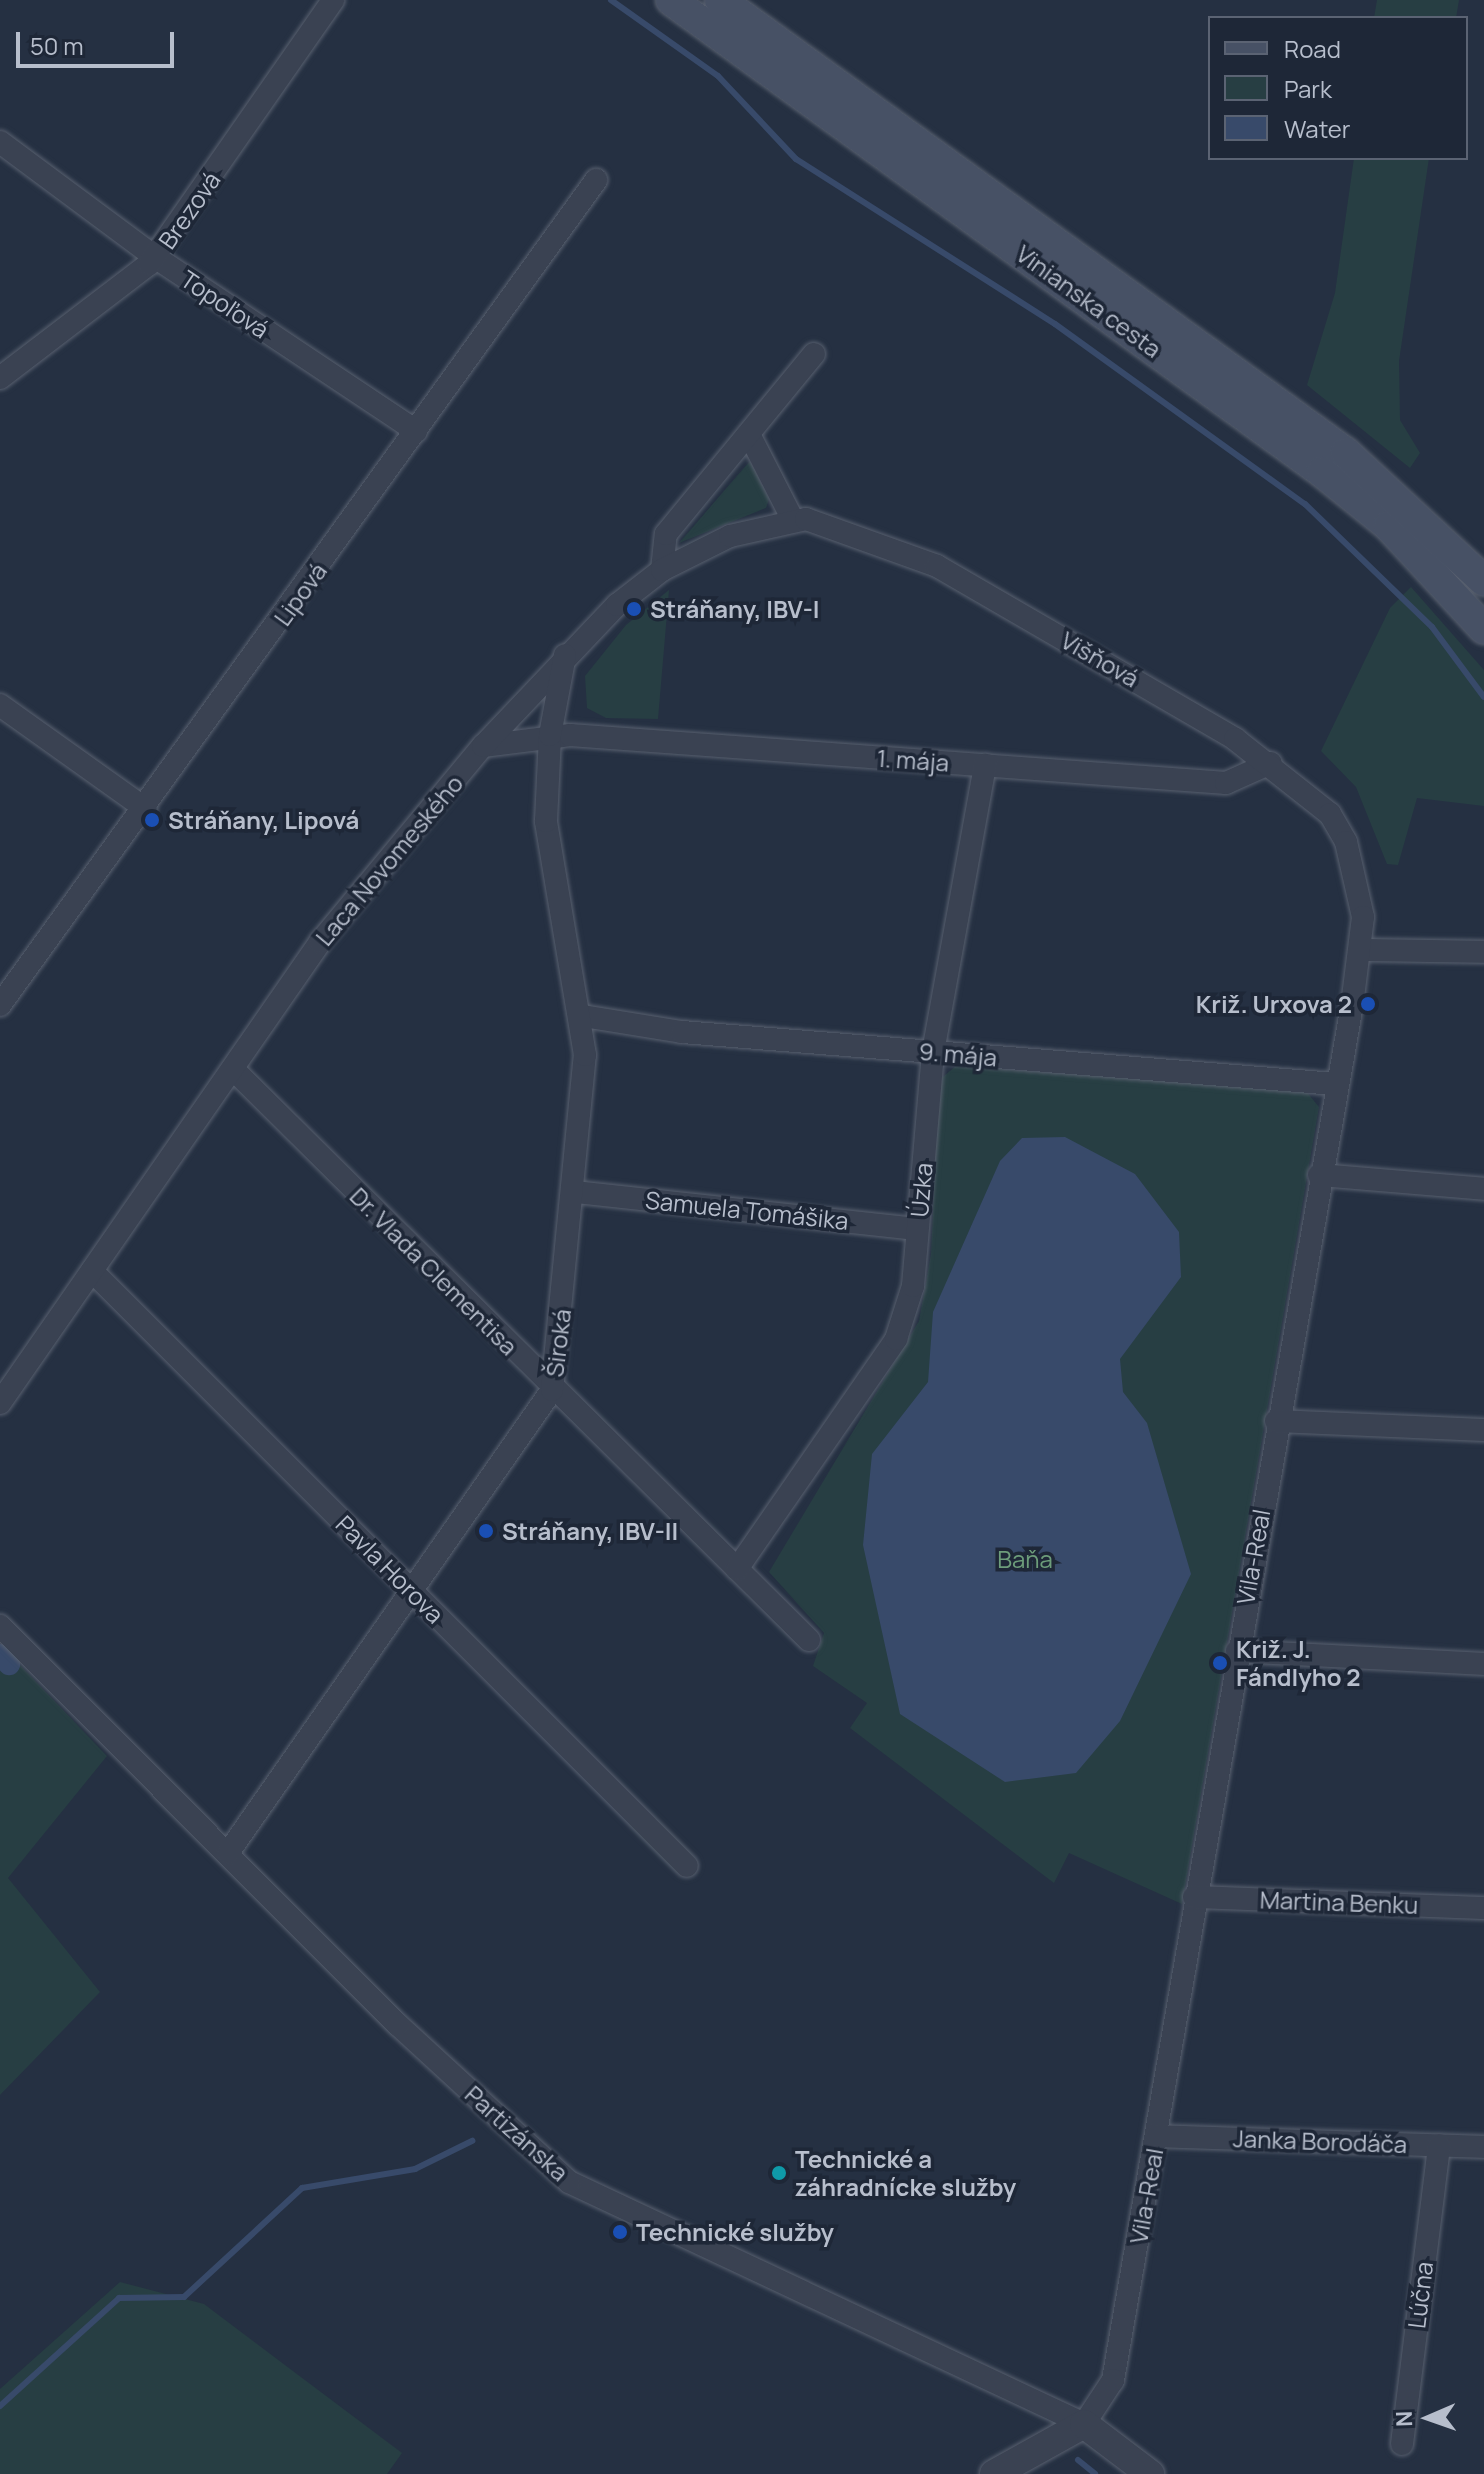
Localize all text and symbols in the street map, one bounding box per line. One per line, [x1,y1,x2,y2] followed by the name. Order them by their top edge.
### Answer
[20,16,178,66] scale bar
[1208,16,1468,160] legend
[30,29,84,62] text: 50 m
[1284,32,1341,65] text: Road
[1284,72,1332,105] text: Park
[1284,112,1351,145] text: Water
[152,166,226,254] street label: Brezová
[1011,239,1167,363] street label: Vinianska cesta
[176,264,274,344] street label: Topoľová
[268,557,332,631] street label: Lipová
[650,595,820,623] place label: Stráňany, IBV-I
[625,600,643,618] marker: Stráňany, IBV-I
[1056,625,1144,693] street label: Višňová
[876,743,950,777] street label: 1. mája
[309,769,469,951] street label: Laca Novomeského
[168,806,359,834] place label: Stráňany, Lipová
[143,811,161,829] marker: Stráňany, Lipová
[1196,990,1352,1018] place label: Križ. Urxova 2
[1359,995,1377,1013] marker: Križ. Urxova 2
[918,1036,998,1072] street label: 9. mája
[904,1161,938,1219] street label: Úzka
[344,1181,524,1361] street label: Dr. Vlada Clementisa
[644,1185,850,1235] street label: Samuela Tomášika
[540,1307,576,1379] street label: Široká
[1230,1507,1276,1607] street label: Vila-Real
[330,1509,450,1629] street label: Pavla Horova
[502,1517,678,1545] place label: Stráňany, IBV-II
[477,1522,495,1540] marker: Stráňany, IBV-II
[997,1545,1053,1573] park label: Baňa
[1236,1635,1361,1691] place label: Križ. J. Fándlyho 2
[1211,1654,1229,1672] marker: Križ. J. Fándlyho 2
[1259,1885,1419,1919] street label: Martina Benku
[460,2079,574,2187] street label: Partizánska
[1232,2124,1408,2158] street label: Janka Borodáča
[795,2145,1016,2201] place label: Technické a záhradnícke služby
[1123,2146,1169,2246] street label: Vila-Real
[770,2164,788,2182] marker: Technické a záhradnícke služby
[636,2218,834,2246] place label: Technické služby
[611,2223,629,2241] marker: Technické služby
[1402,2260,1438,2330] street label: Lúčna
[1388,2378,1468,2458] north arrow
[1389,2410,1419,2427] text: N

